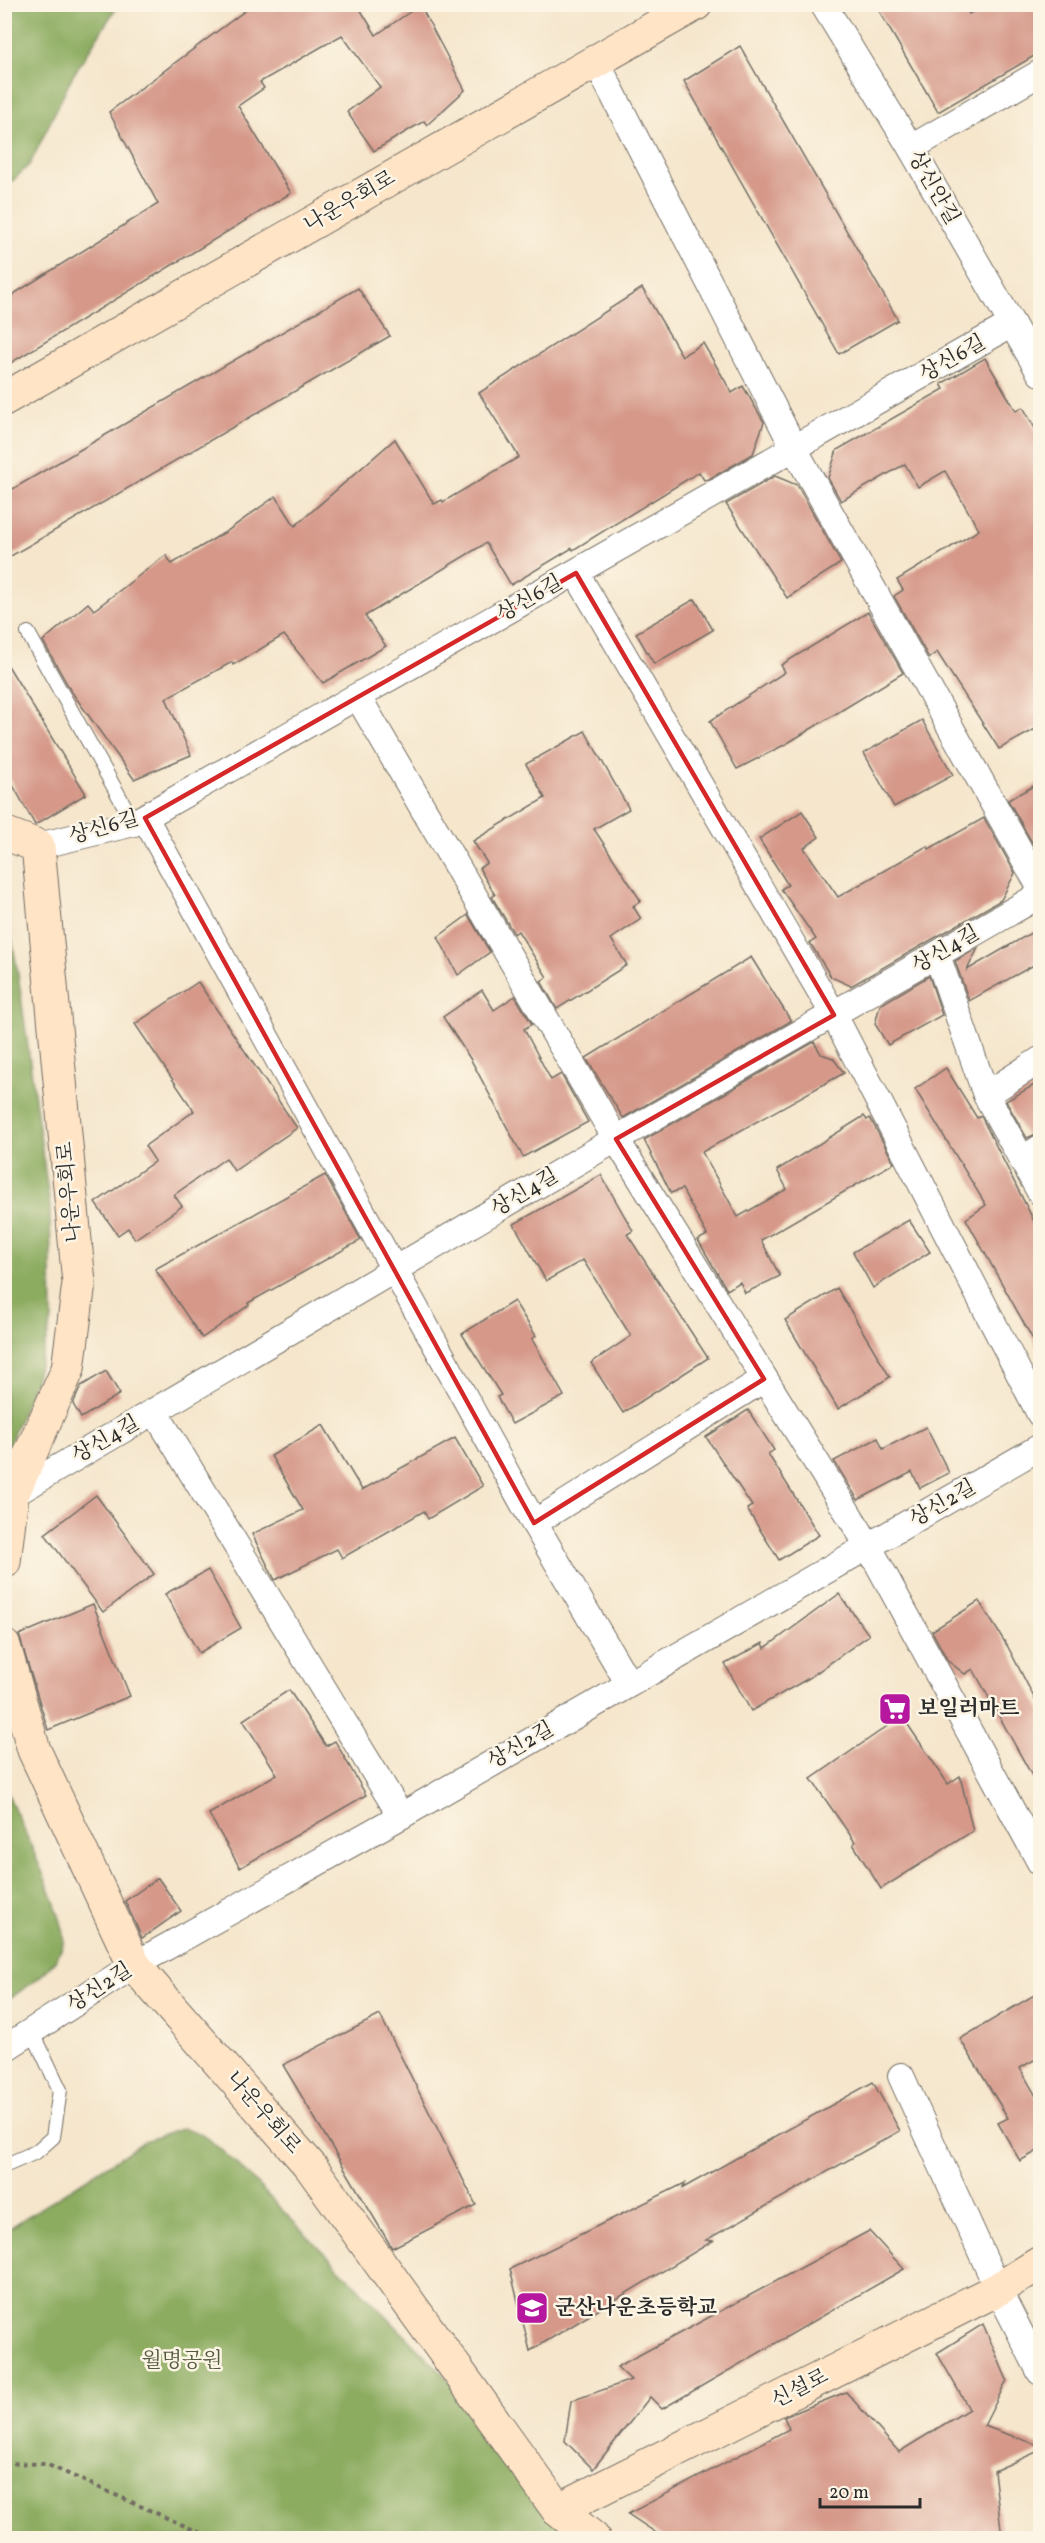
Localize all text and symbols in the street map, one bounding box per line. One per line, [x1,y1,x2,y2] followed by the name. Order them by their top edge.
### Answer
[900,146,966,230] street label: 상신안길
[299,164,401,240] street label: 나운우회로
[915,329,991,389] street label: 상신6길
[492,569,568,629] street label: 상신6길
[66,804,142,852] street label: 상신6길
[907,919,985,981] street label: 상신4길
[51,1140,89,1244] street label: 나운우회로
[486,1162,564,1224] street label: 상신4길
[67,1409,145,1471] street label: 상신4길
[905,1473,981,1535] street label: 상신2길
[877,1691,913,1727] supermarket icon: 보일러마트
[918,1695,1019,1724] place label: 보일러마트
[483,1715,559,1777] street label: 상신2길
[62,1956,138,2020] street label: 상신2길
[219,2065,307,2161] street label: 나운우회로
[514,2290,550,2326] school or university icon: 군산나운초등학교
[555,2294,717,2323] place label: 군산나운초등학교
[141,2347,223,2376] park label: 월명공원
[766,2362,834,2416] street label: 신설로
[820,2471,920,2509] scale bar
[829,2481,869,2506] text: 20 m

